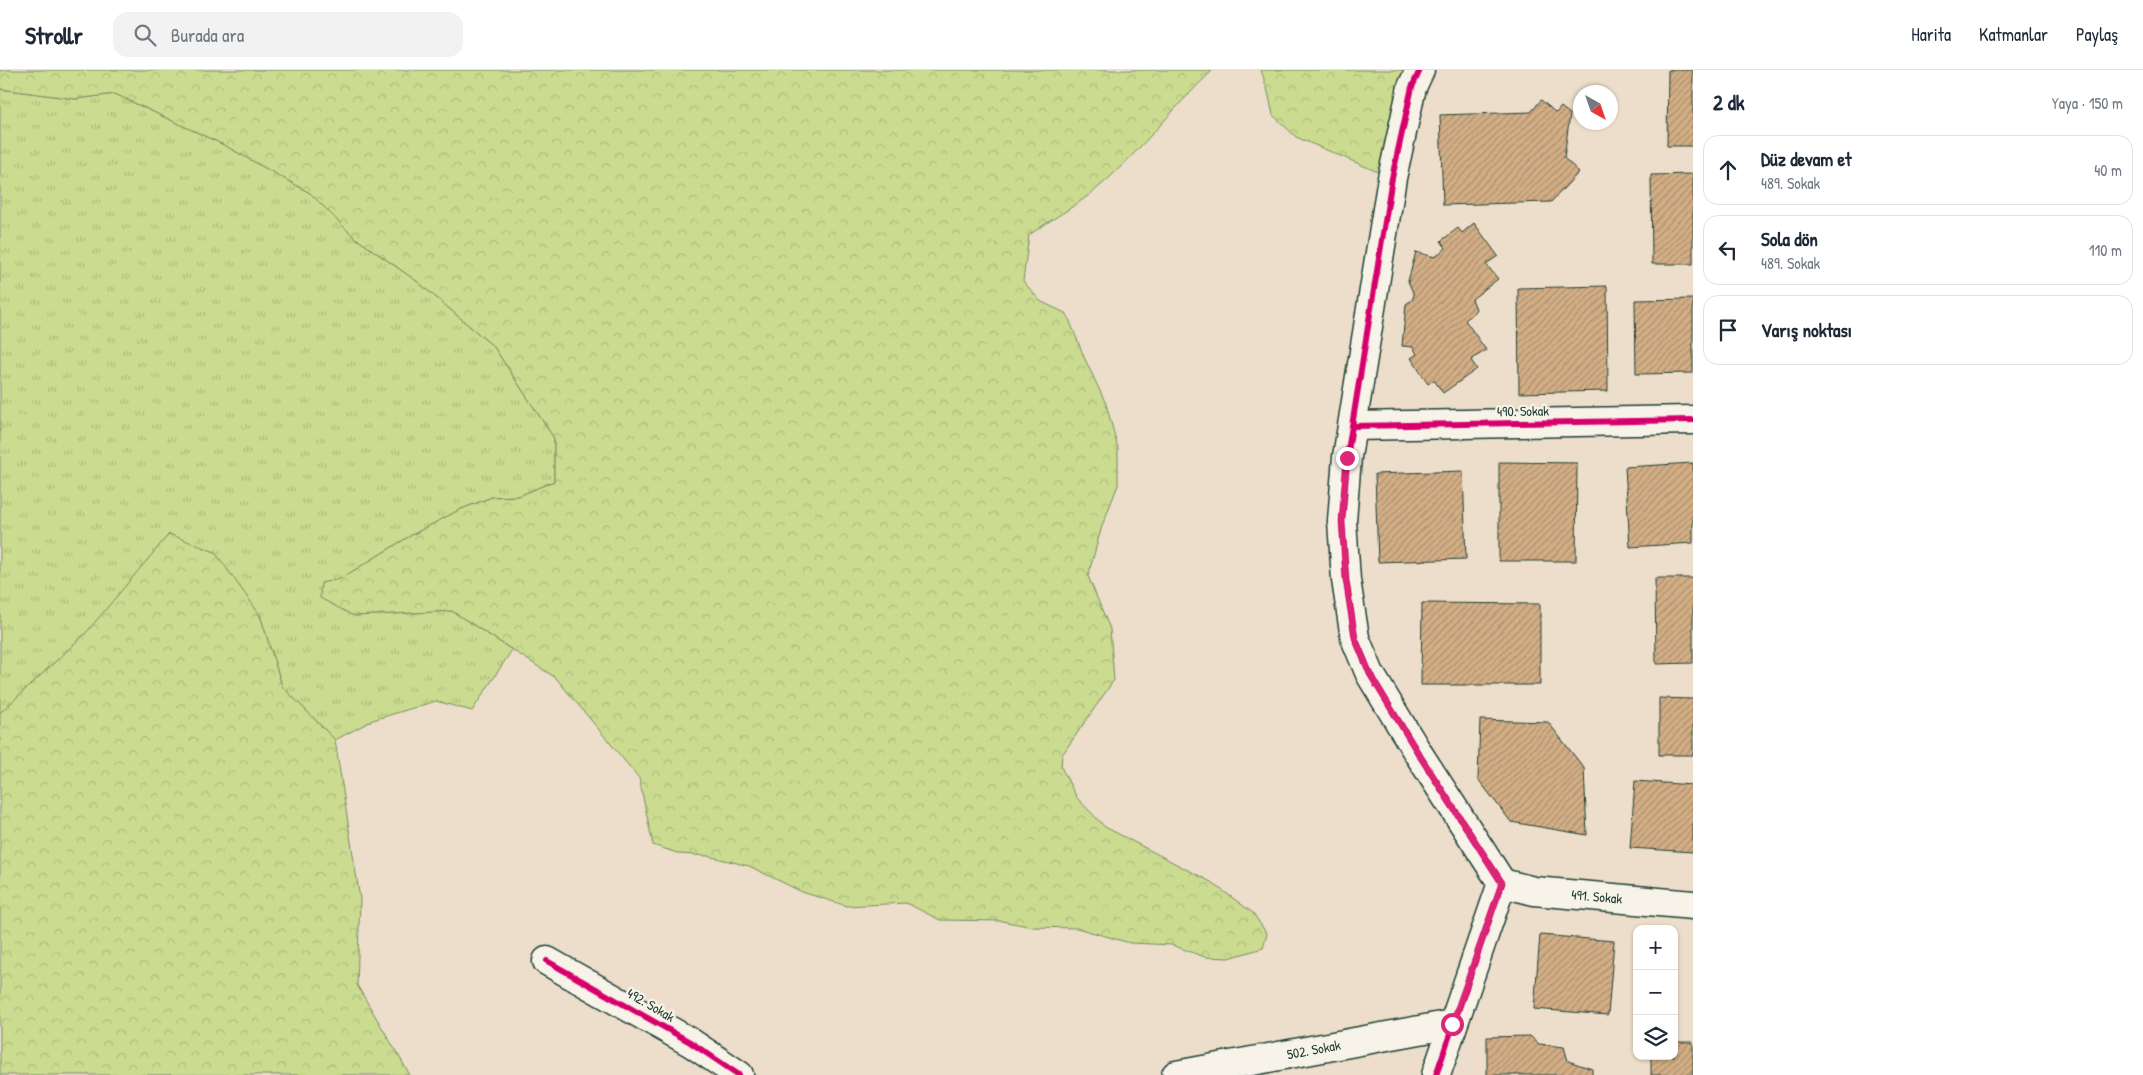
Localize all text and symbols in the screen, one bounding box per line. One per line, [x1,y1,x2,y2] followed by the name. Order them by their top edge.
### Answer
[113,12,463,57] search box
[25,19,83,51] text: Strollr
[131,21,159,49] icon: search
[171,22,244,48] text: Burada ara
[1911,22,1951,47] text: Harita
[1979,22,2048,47] text: Katmanlar
[2076,22,2118,47] text: Paylaş
[1573,85,1618,130] north arrow
[1713,88,1745,117] text: 2 dk
[2052,92,2123,114] text: Yaya · 150 m
[1761,146,1852,172] text: Düz devam et
[1714,156,1742,184] icon: ahead
[2094,159,2122,181] text: 40 m
[1761,172,1820,194] text: 489. Sokak
[1761,226,1818,252] text: Sola dön
[1714,236,1742,264] icon: left
[2089,239,2122,261] text: 110 m
[1761,252,1820,274] text: 489. Sokak
[1714,316,1742,344] icon: arrive
[1761,317,1852,343] text: Varış noktası
[1497,401,1549,420] street label: 490. Sokak
[1336,447,1359,470] route end
[1571,884,1623,908] street label: 491. Sokak
[1633,925,1678,1060] map controls
[1633,925,1678,970] button: +
[1633,970,1678,1015] button: −
[624,983,679,1026] street label: 492. Sokak
[1441,1013,1464,1036] route start
[1633,1015,1678,1060] button: layers
[1285,1035,1342,1063] street label: 502. Sokak

